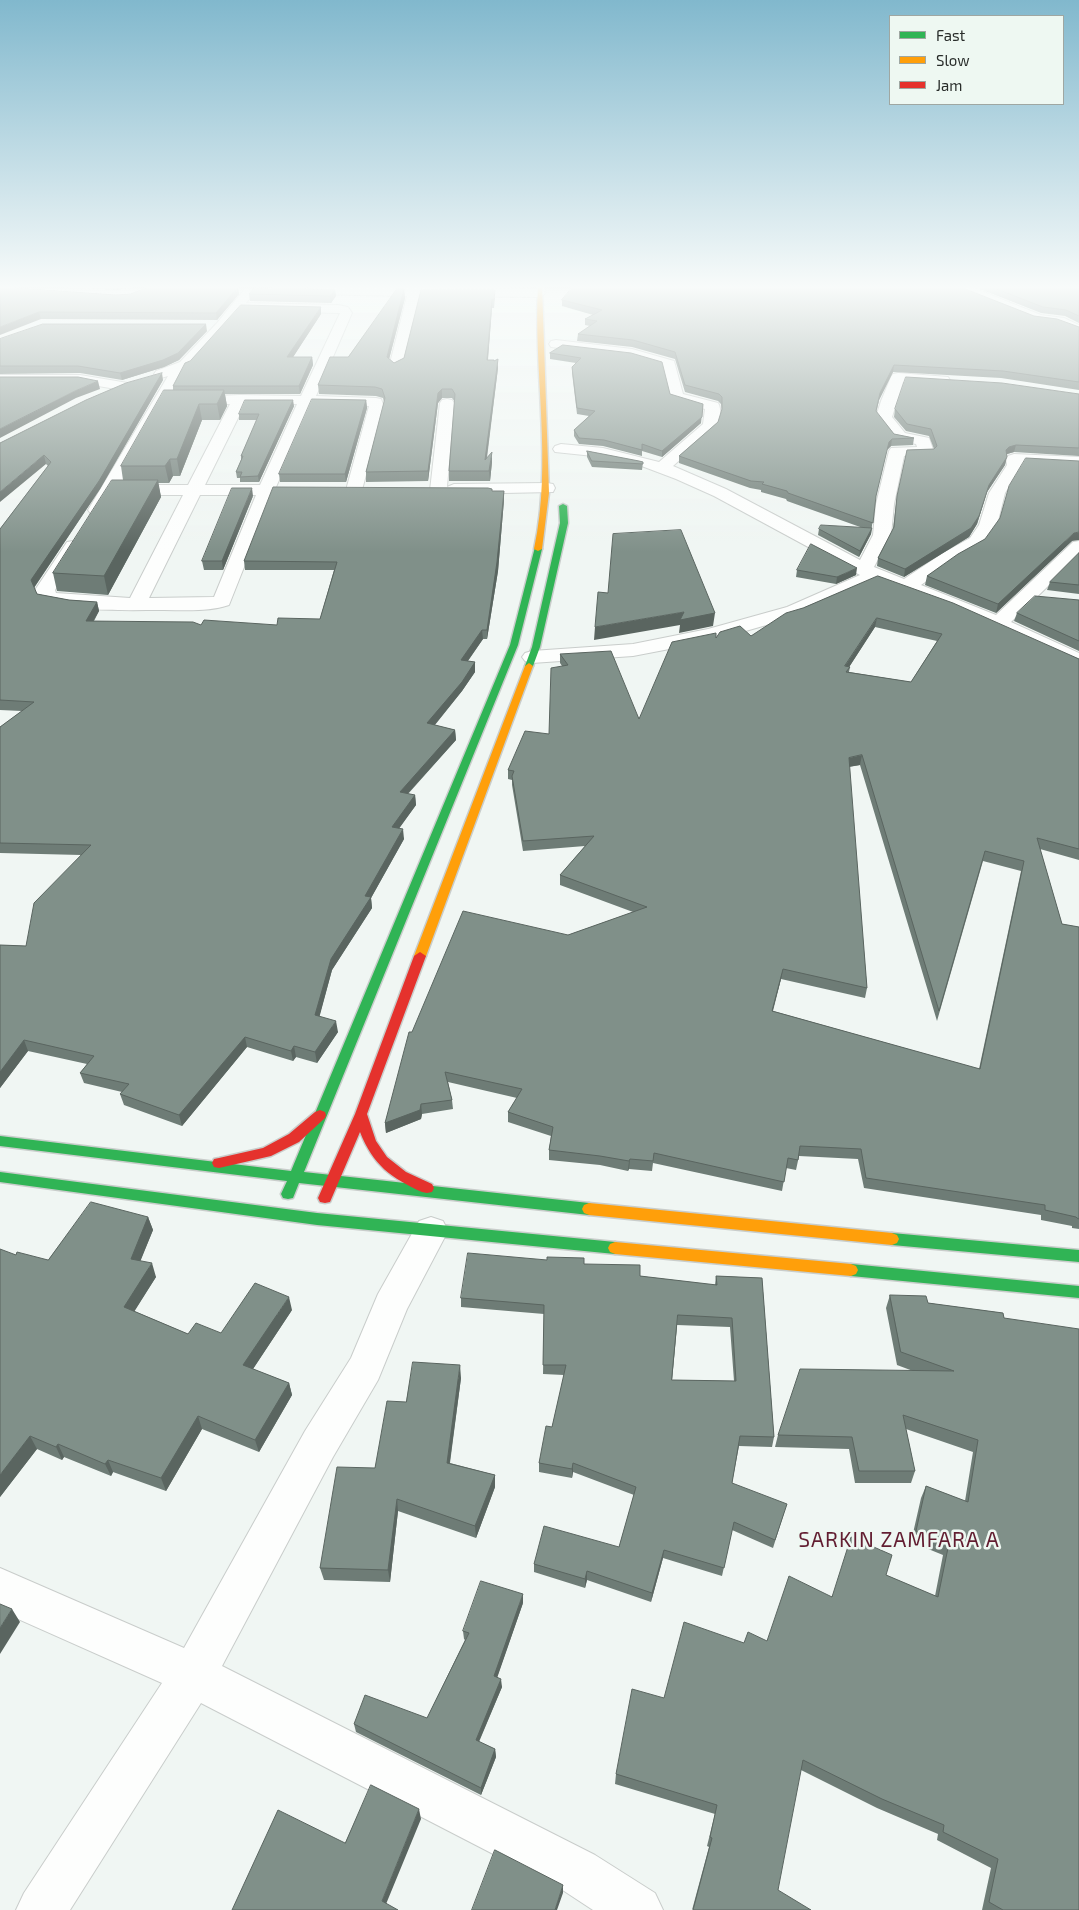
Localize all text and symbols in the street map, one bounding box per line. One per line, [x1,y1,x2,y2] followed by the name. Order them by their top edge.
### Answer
[889,15,1064,105] legend
[936,26,965,44] text: Fast
[936,51,970,69] text: Slow
[936,76,962,94] text: Jam
[796,1527,1002,1553] district label: SARKIN ZAMFARA A

